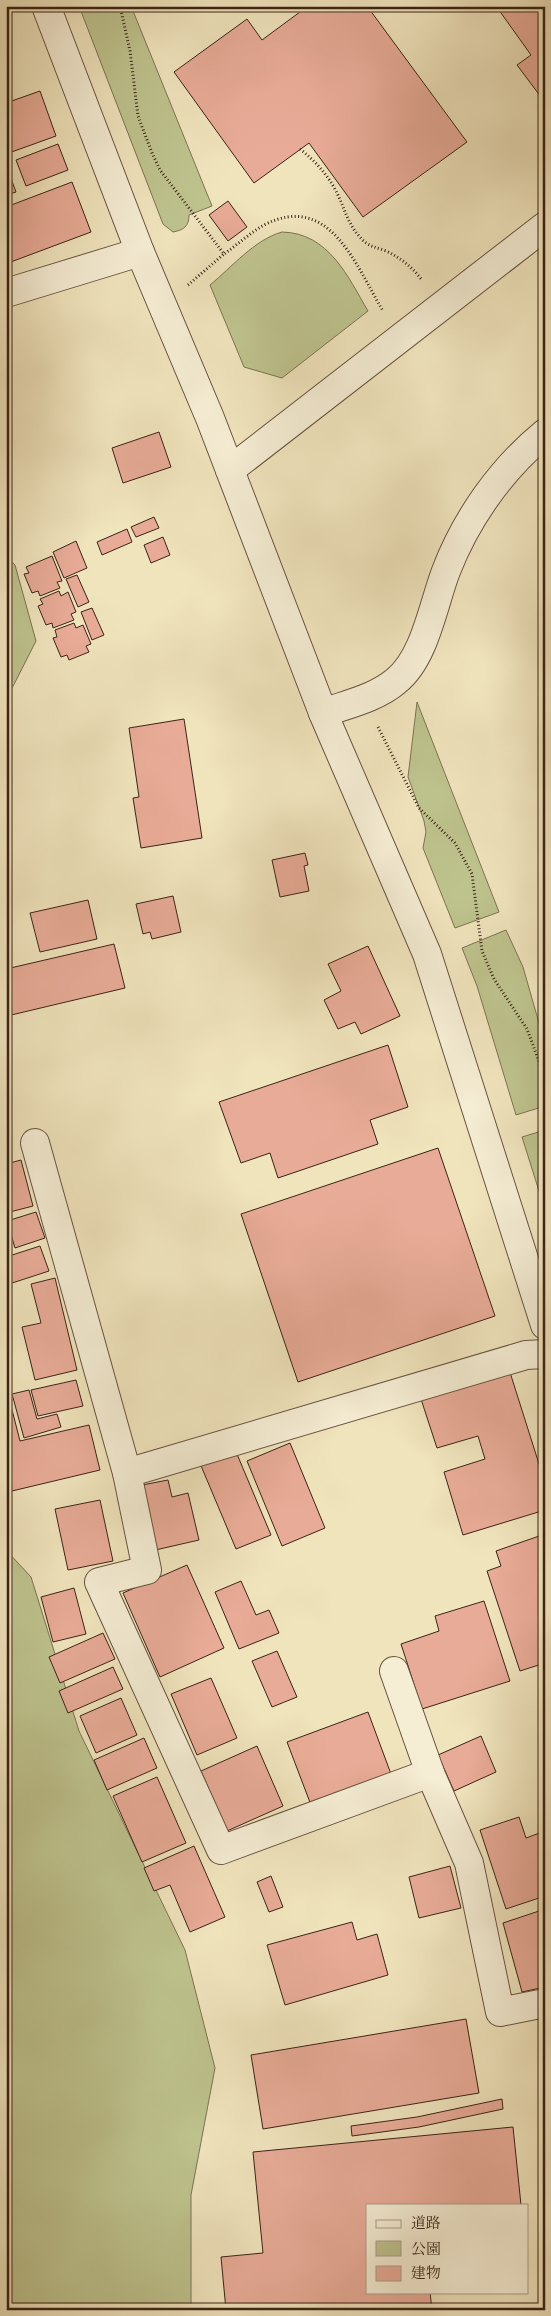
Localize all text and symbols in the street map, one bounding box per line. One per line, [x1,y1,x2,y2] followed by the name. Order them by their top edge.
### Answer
[366,2204,528,2294] legend
[411,2213,441,2232] text: 道路
[411,2239,441,2258] text: 公園
[411,2263,441,2282] text: 建物

